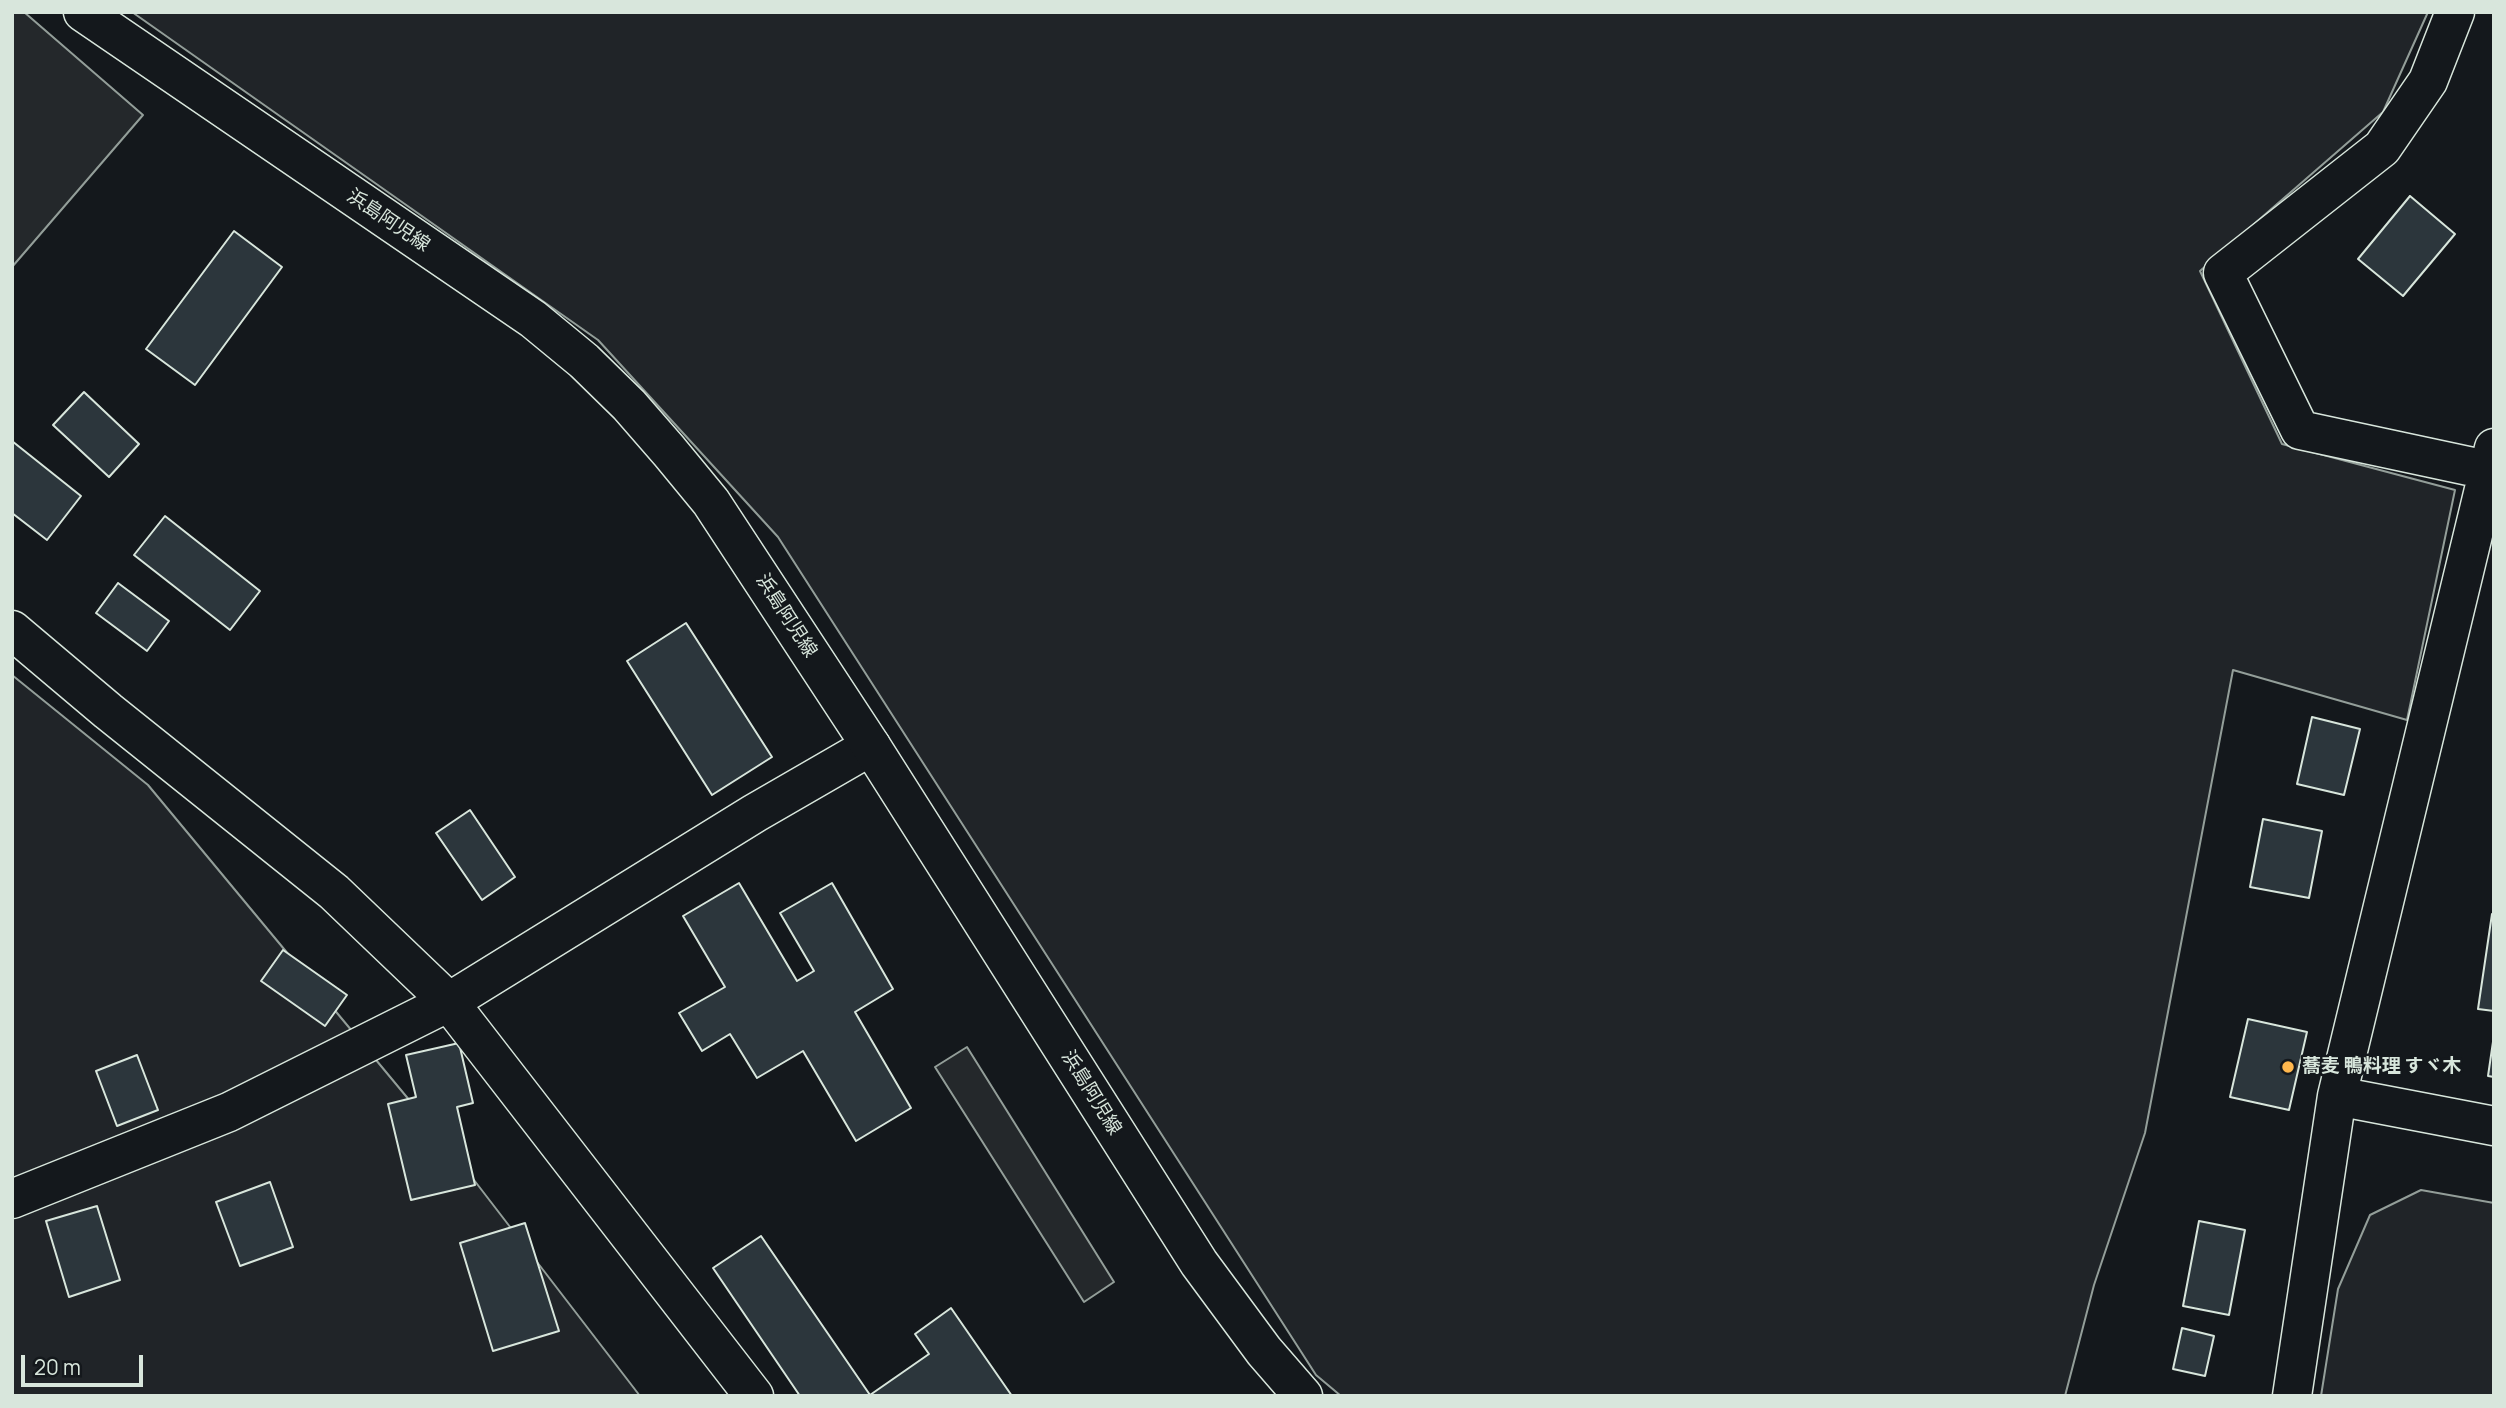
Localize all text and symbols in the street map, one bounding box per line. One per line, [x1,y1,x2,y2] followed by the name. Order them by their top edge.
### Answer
[342,185,434,257] street label: 浜島阿児線
[751,570,821,662] street label: 浜島阿児線
[1056,1047,1126,1139] street label: 浜島阿児線
[2302,1056,2462,1078] place label: 蕎麦 鴨料理 すヾ木
[2280,1059,2296,1075] marker: 蕎麦 鴨料理 すヾ木
[24,1342,147,1386] scale bar
[34,1353,81,1381] text: 20 m

